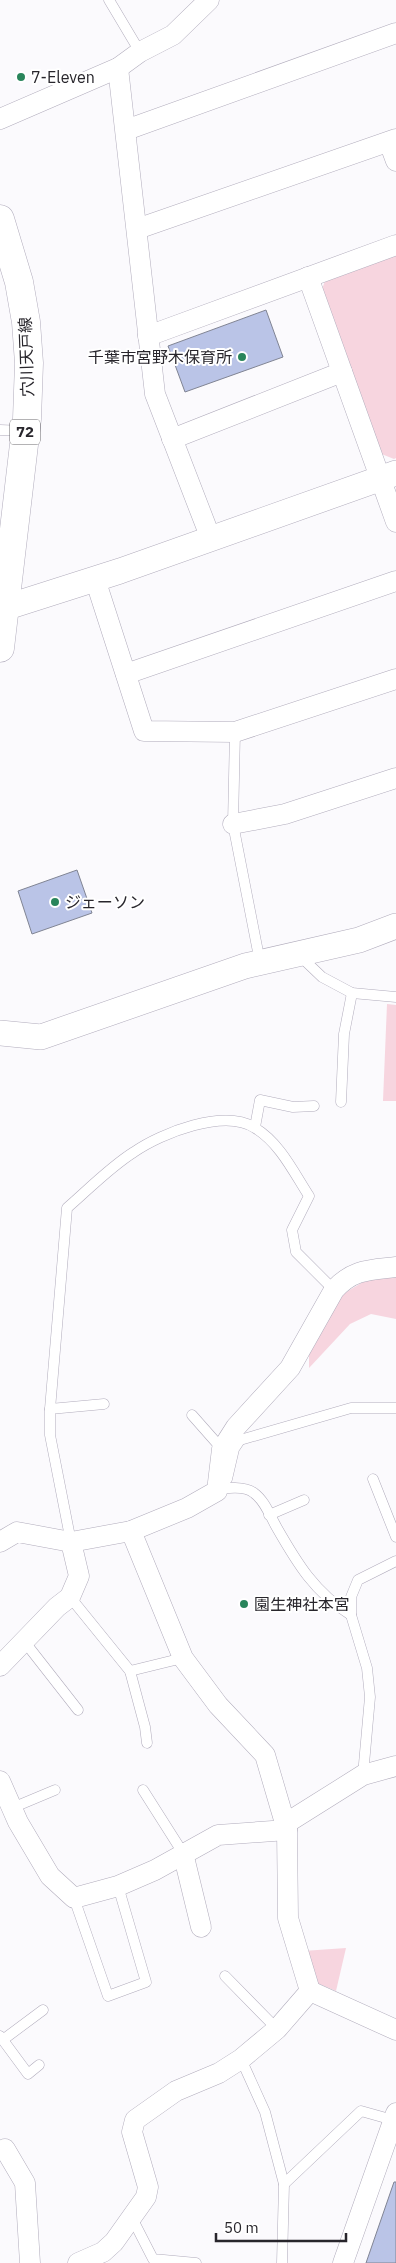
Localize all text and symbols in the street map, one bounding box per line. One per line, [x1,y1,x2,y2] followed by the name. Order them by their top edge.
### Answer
[31,67,95,87] place label: 7-Eleven
[15,71,27,83] marker: 7-Eleven
[15,317,37,397] street label: 穴川天戸線
[88,347,232,367] place label: 千葉市宮野木保育所
[236,351,248,363] marker: 千葉市宮野木保育所
[10,420,40,444] road number: 72
[65,892,145,912] place label: ジェーソン
[49,896,61,908] marker: ジェーソン
[254,1594,350,1614] place label: 園生神社本宮
[238,1598,250,1610] marker: 園生神社本宮
[216,2210,346,2242] scale bar
[224,2218,259,2237] text: 50 m

